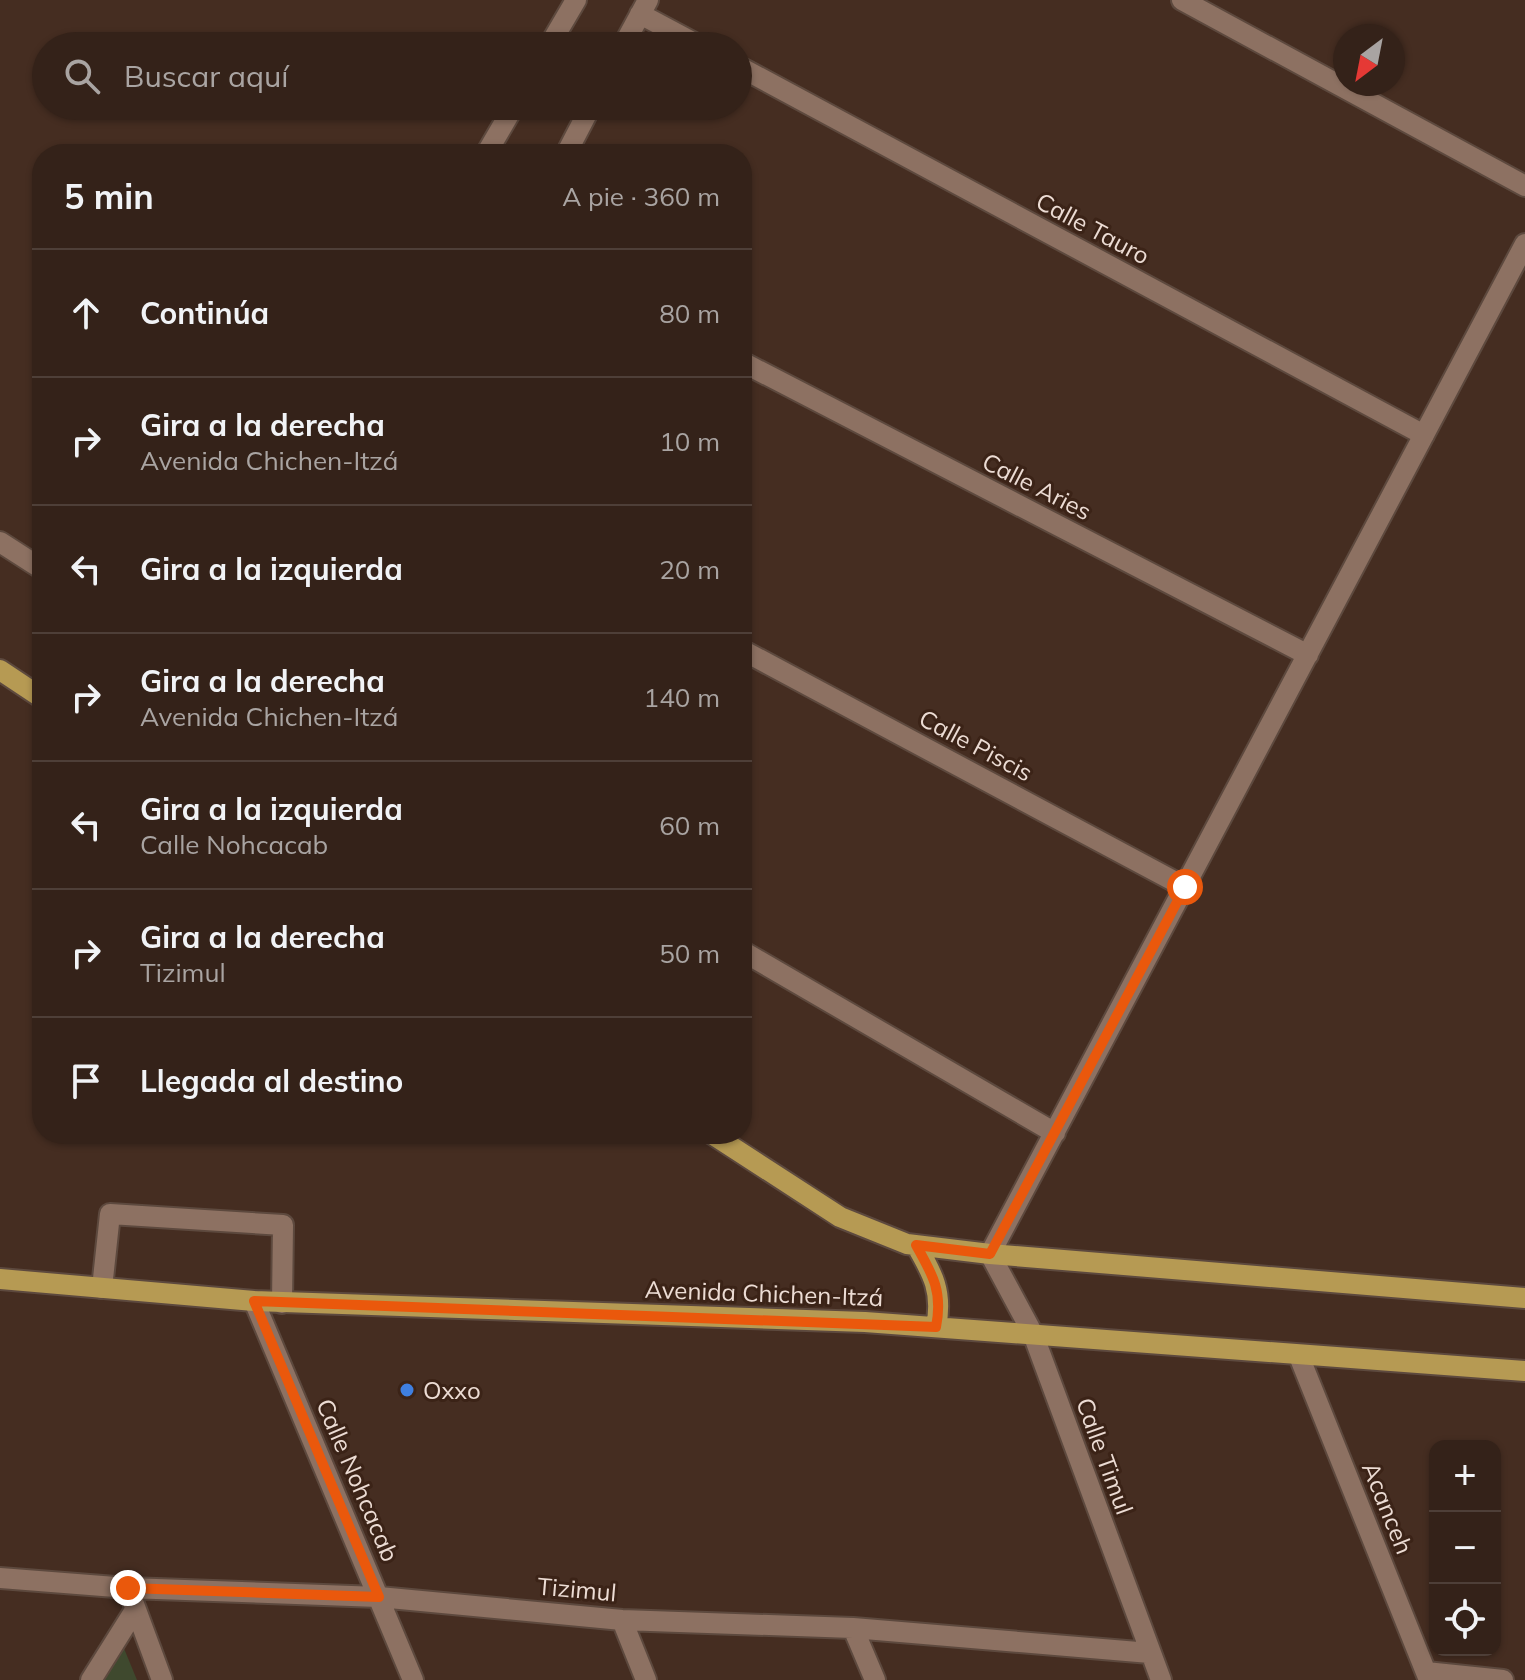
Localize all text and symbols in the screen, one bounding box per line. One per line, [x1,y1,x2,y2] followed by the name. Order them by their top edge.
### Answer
[1333,24,1405,96] north arrow
[32,32,752,120] search box
[60,54,104,98] icon: search
[124,57,289,95] text: Buscar aquí
[64,175,154,218] text: 5 min
[562,180,720,213] text: A pie · 360 m
[1031,186,1155,270] street label: Calle Tauro
[64,291,108,335] icon: ahead
[140,294,269,332] text: Continúa
[659,297,720,330] text: 80 m
[140,406,385,444] text: Gira a la derecha
[64,419,108,463] icon: right
[659,425,720,458] text: 10 m
[140,444,398,477] text: Avenida Chichen-Itzá
[978,446,1096,526] street label: Calle Aries
[64,547,108,591] icon: left
[140,550,403,588] text: Gira a la izquierda
[659,553,720,586] text: 20 m
[140,662,385,700] text: Gira a la derecha
[64,675,108,719] icon: right
[644,681,720,714] text: 140 m
[140,700,398,733] text: Avenida Chichen-Itzá
[914,703,1038,787] street label: Calle Piscis
[140,790,403,828] text: Gira a la izquierda
[64,803,108,847] icon: left
[659,809,720,842] text: 60 m
[140,828,328,861] text: Calle Nohcacab
[1167,869,1203,905] route start
[140,918,385,956] text: Gira a la derecha
[64,931,108,975] icon: right
[659,937,720,970] text: 50 m
[140,956,226,989] text: Tizimul
[64,1059,108,1103] icon: arrive
[140,1062,403,1100] text: Llegada al destino
[644,1274,884,1312] street label: Avenida Chichen-Itzá
[423,1375,481,1405] place label: Oxxo
[398,1381,416,1399] marker: Oxxo
[310,1394,406,1566] street label: Calle Nohcacab
[1070,1394,1140,1518] street label: Calle Timul
[1429,1440,1501,1656] map controls
[1429,1440,1501,1512] button: +
[1356,1458,1420,1558] street label: Acanceh
[1429,1512,1501,1584] button: −
[110,1570,146,1606] route end
[536,1571,618,1607] street label: Tizimul
[1429,1584,1501,1656] button: locate

